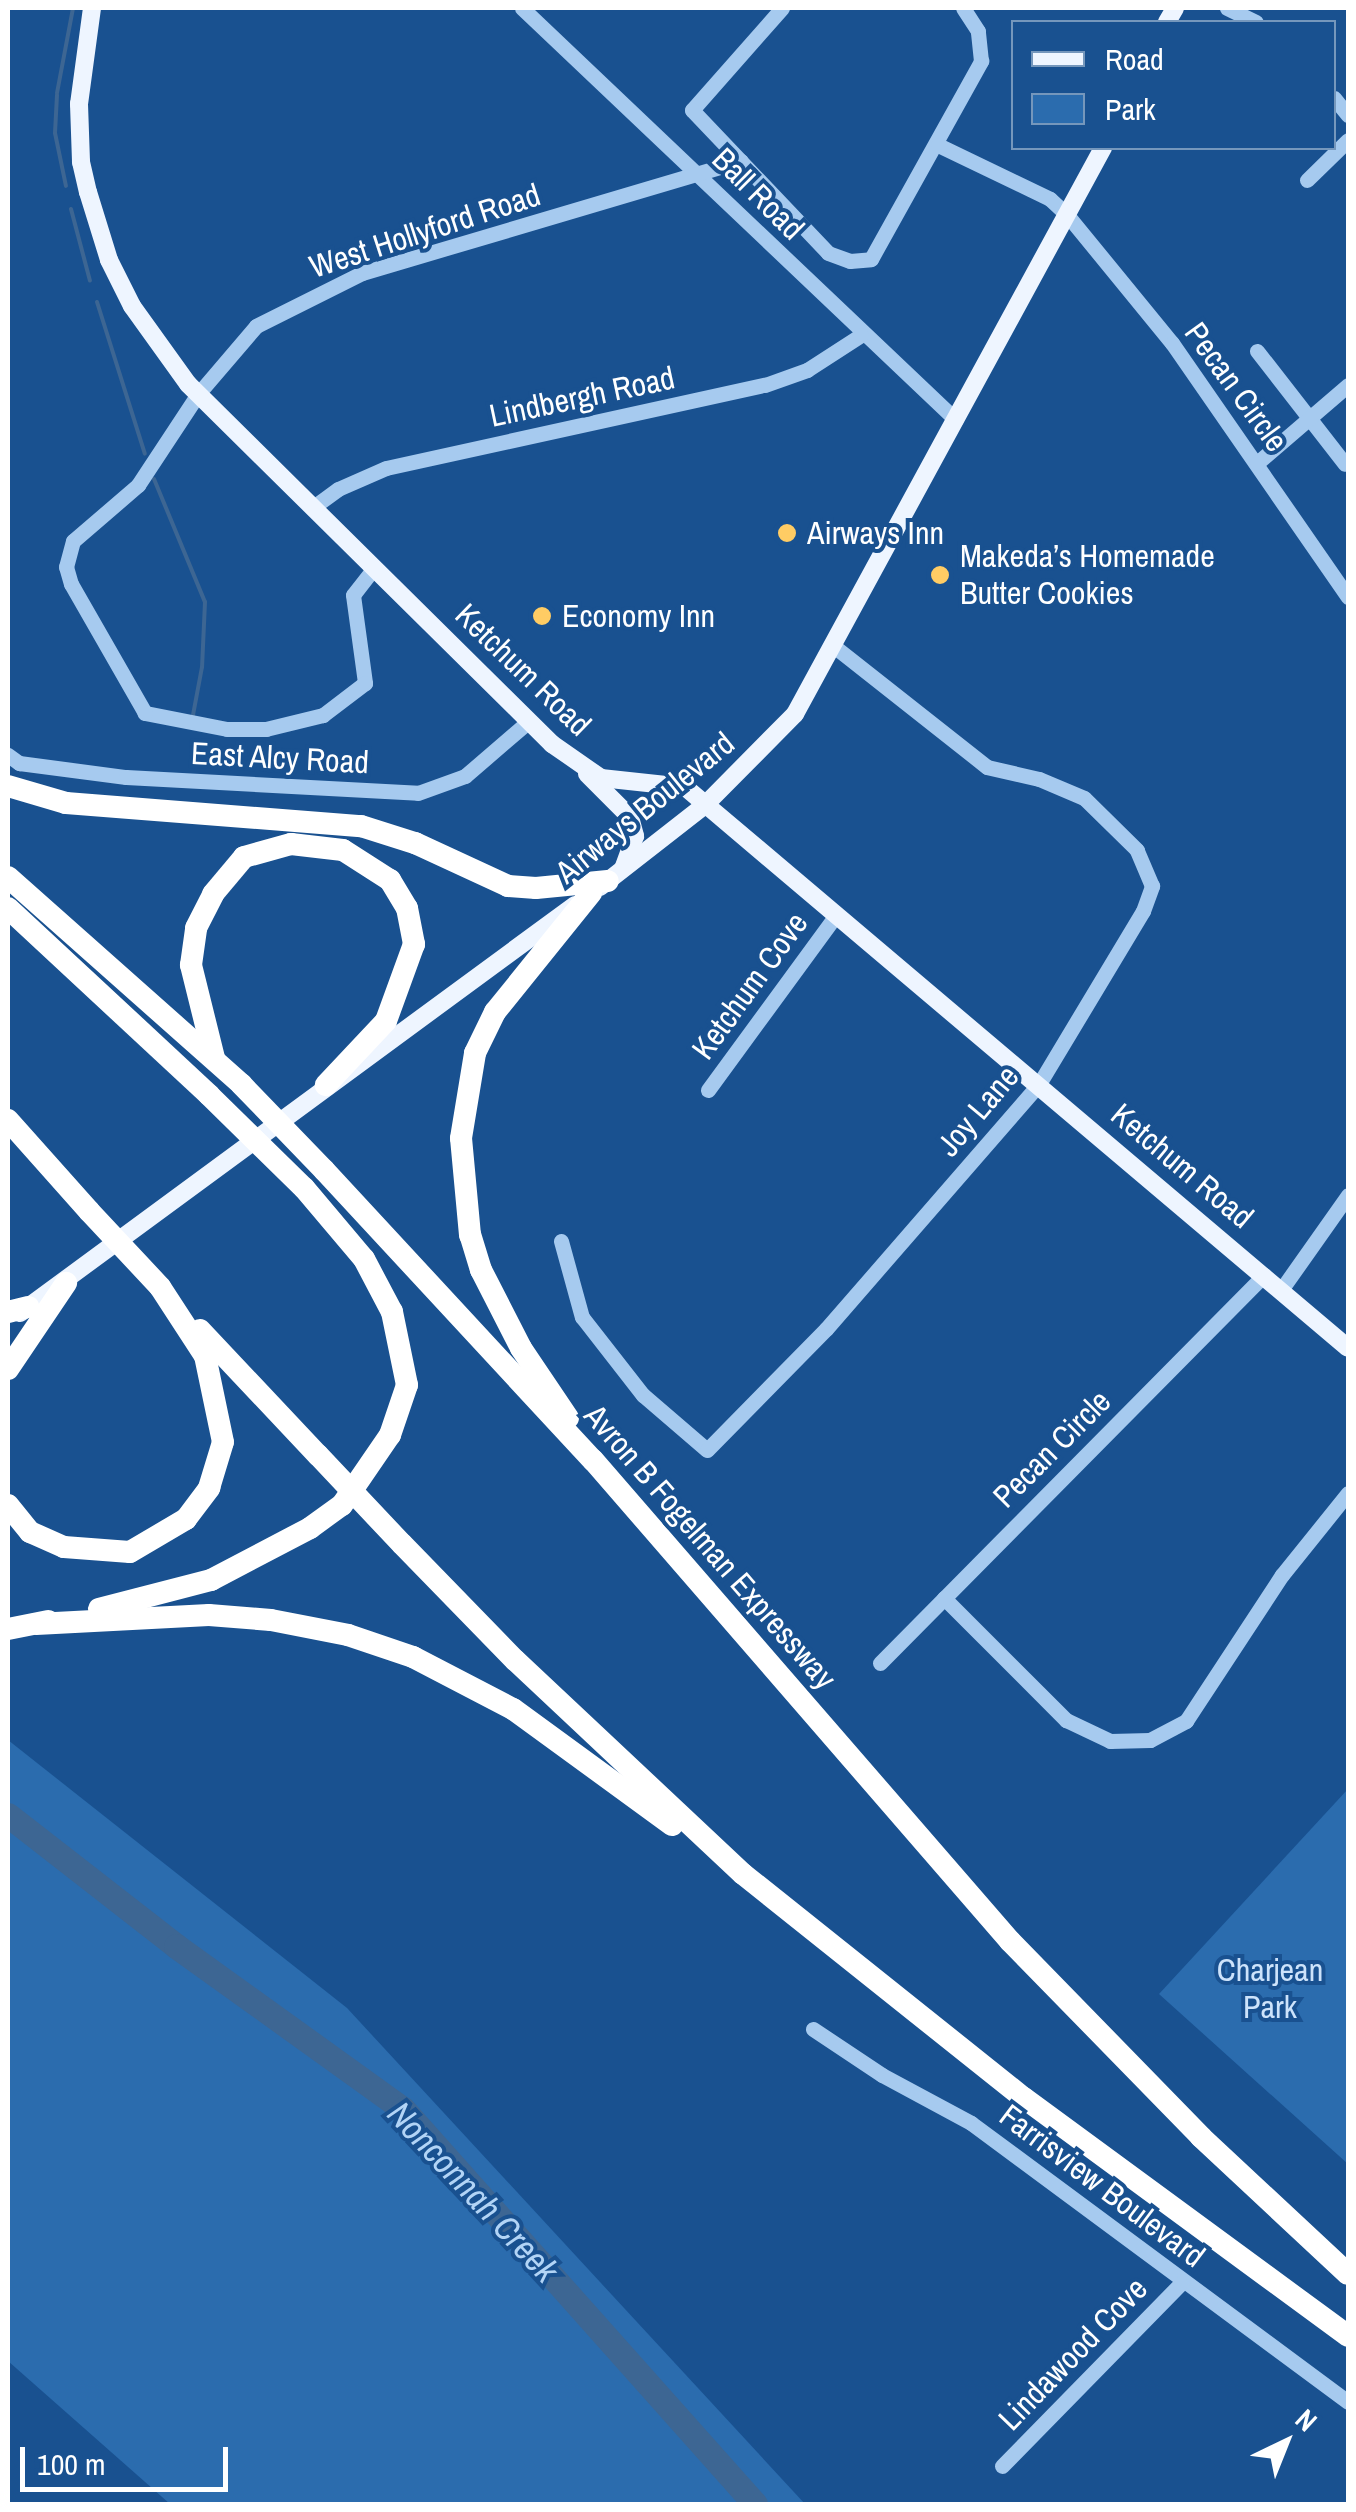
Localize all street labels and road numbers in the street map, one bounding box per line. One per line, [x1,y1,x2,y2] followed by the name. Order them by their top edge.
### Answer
[704,140,812,248] street label: Ball Road
[305,176,545,286] street label: West Hollyford Road
[1176,315,1296,459] street label: Pecan Circle
[486,359,678,435] street label: Lindbergh Road
[447,596,599,744] street label: Ketchum Road
[548,724,742,892] street label: Airways Boulevard
[189,734,371,782] street label: East Alcy Road
[684,905,816,1067] street label: Ketchum Cove
[929,1058,1027,1164] street label: Joy Lane
[1103,1096,1261,1236] street label: Ketchum Road
[985,1382,1119,1516] street label: Pecan Circle
[576,1397,844,1697] street label: Avron B Fogelman Expressway
[992,2096,1212,2276] street label: Farrisview Boulevard
[991,2270,1155,2438] street label: Lindawood Cove

